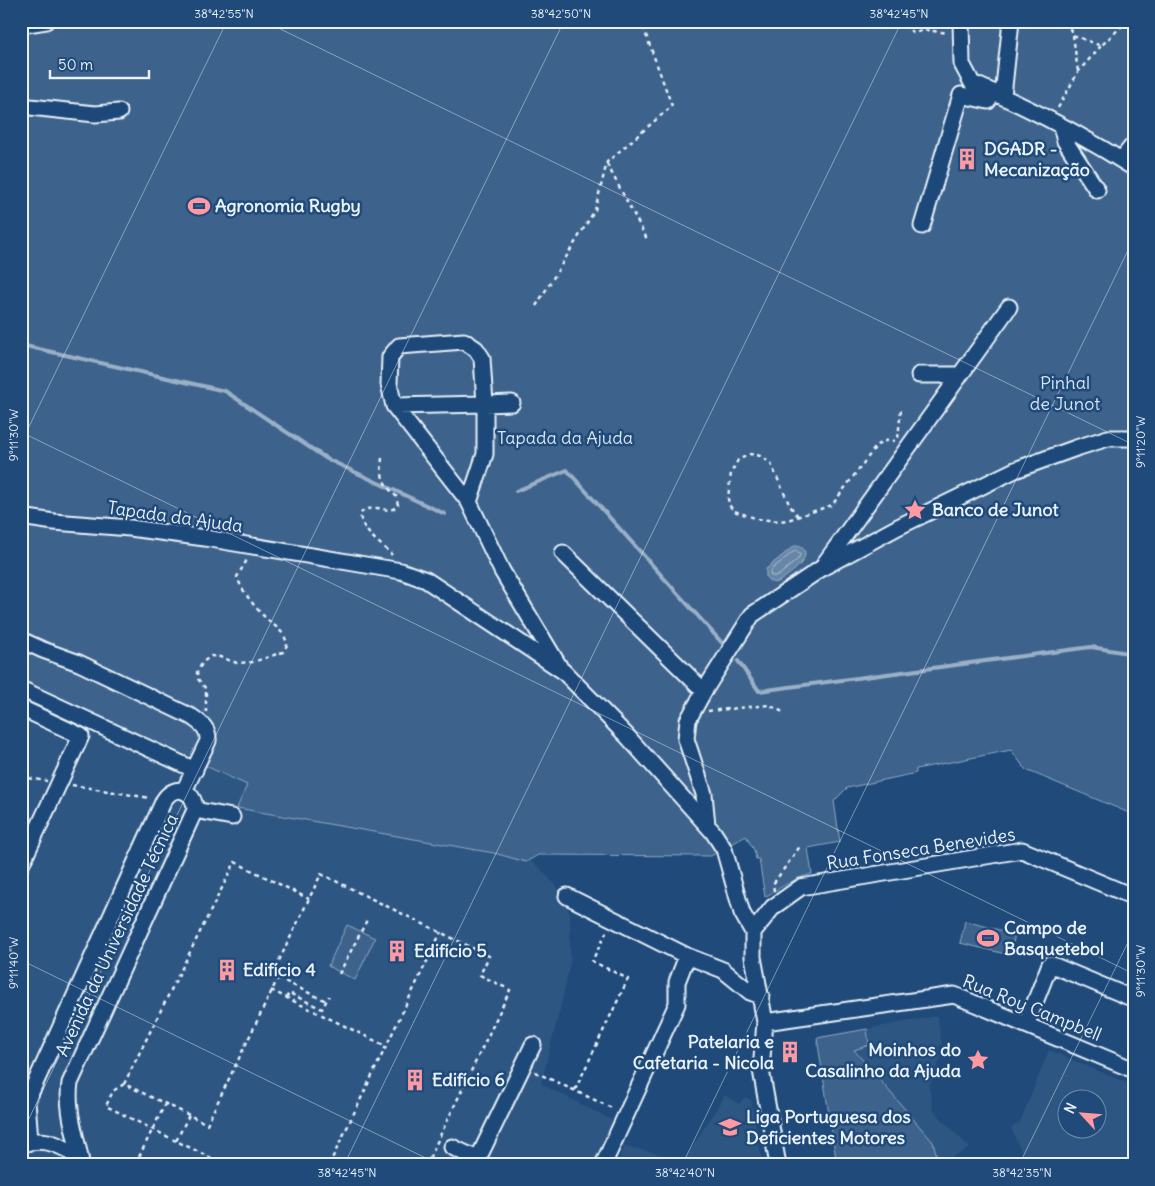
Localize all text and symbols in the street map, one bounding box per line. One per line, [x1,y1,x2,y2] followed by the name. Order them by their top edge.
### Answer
[194,6,254,21] text: 38°42'55"N
[531,6,591,21] text: 38°42'50"N
[869,6,929,21] text: 38°42'45"N
[50,48,149,80] scale bar
[58,55,93,74] text: 50 m
[984,137,1090,181] place label: DGADR - Mecanização
[954,146,980,172] building icon: DGADR - Mecanização
[186,193,212,219] sports icon: Agronomia Rugby
[215,194,361,217] place label: Agronomia Rugby
[1030,371,1100,415] park label: Pinhal de Junot
[6,409,21,461] text: 9°11'30"W
[1133,416,1148,468] text: 9°11'20"W
[497,426,633,449] park label: Tapada da Ajuda
[106,496,244,537] street label: Tapada da Ajuda
[902,497,928,523] place icon: Banco de Junot
[932,498,1059,521] place label: Banco de Junot
[50,810,183,1060] street label: Avenida da Universidade Técnica
[825,822,1017,875] street label: Rua Fonseca Benevides
[1004,916,1104,960] place label: Campo de Basquetebol
[975,925,1001,951] sports icon: Campo de Basquetebol
[6,937,21,989] text: 9°11'40"W
[384,938,410,964] building icon: Edifício 5
[414,939,487,962] place label: Edifício 5
[1133,945,1148,997] text: 9°11'30"W
[214,957,240,983] building icon: Edifício 4
[243,958,316,981] place label: Edifício 4
[959,969,1105,1046] street label: Rua Roy Campbell
[633,1030,774,1074] place label: Patelaria e Cafetaria - Nicola
[805,1038,961,1082] place label: Moinhos do Casalinho da Ajuda
[777,1039,803,1065] building icon: Patelaria e Cafetaria - Nicola
[965,1047,991,1073] place icon: Moinhos do Casalinho da Ajuda
[402,1067,428,1093] building icon: Edifício 6
[432,1068,505,1091] place label: Edifício 6
[1058,1088,1108,1138] north arrow
[1060,1100,1081,1117] text: N
[746,1105,911,1149] place label: Liga Portuguesa dos Deficientes Motores
[717,1114,743,1140] school or university icon: Liga Portuguesa dos Deficientes Motores
[317,1165,377,1180] text: 38°42'45"N
[655,1165,715,1180] text: 38°42'40"N
[992,1165,1052,1180] text: 38°42'35"N

